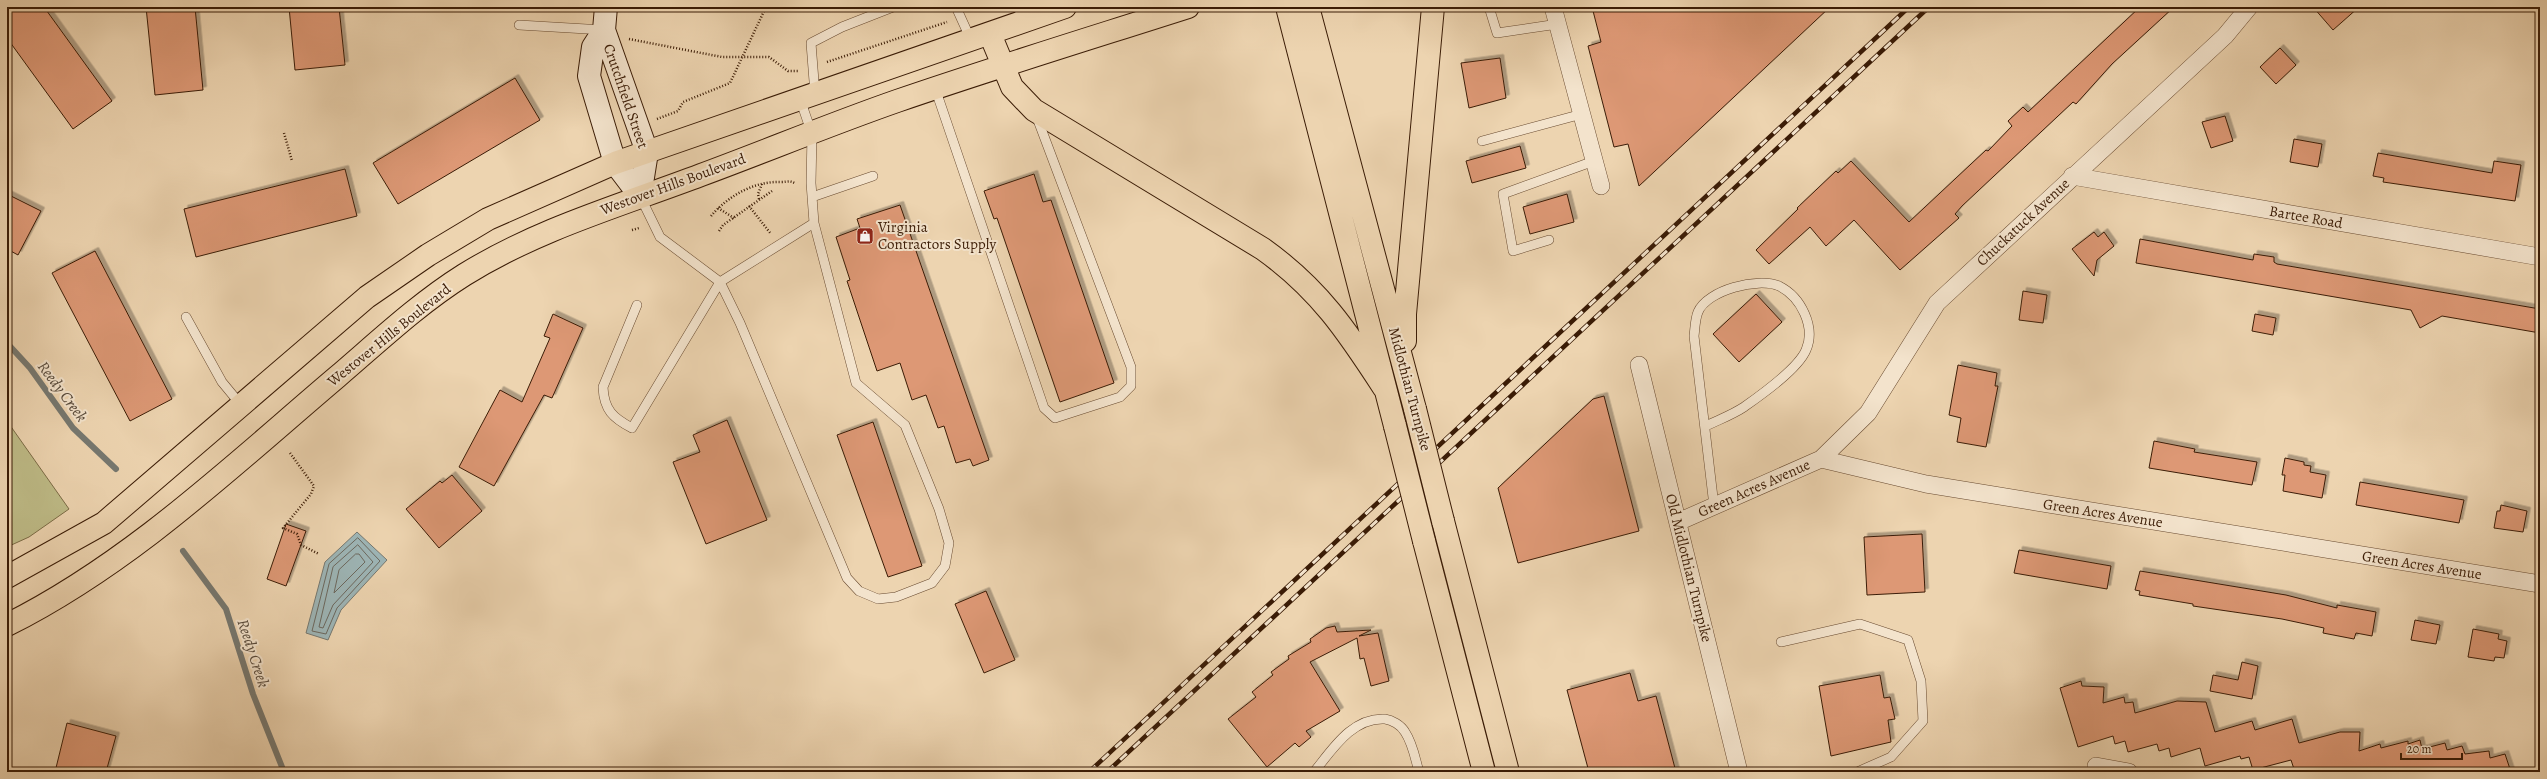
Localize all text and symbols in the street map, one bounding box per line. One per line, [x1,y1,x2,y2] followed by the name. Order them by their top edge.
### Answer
[599,41,653,151] street label: Crutchfield Street
[597,148,749,220] street label: Westover Hills Boulevard
[1972,173,2074,270] street label: Chuckatuck Avenue
[2268,201,2345,233] street label: Bartee Road
[877,217,996,254] place label: Virginia Contractors Supply
[855,226,875,246] shop icon: Virginia Contractors Supply
[322,278,456,392] street label: Westover Hills Boulevard
[1384,325,1436,453] street label: Midlothian Turnpike
[32,357,92,426] water label: Reedy Creek
[1695,454,1814,522] street label: Green Acres Avenue
[1661,492,1717,645] street label: Old Midlothian Turnpike
[2042,494,2165,532] street label: Green Acres Avenue
[2361,546,2484,584] street label: Green Acres Avenue
[232,616,274,690] water label: Reedy Creek
[2401,735,2462,761] scale bar
[2407,741,2431,757] text: 20 m

